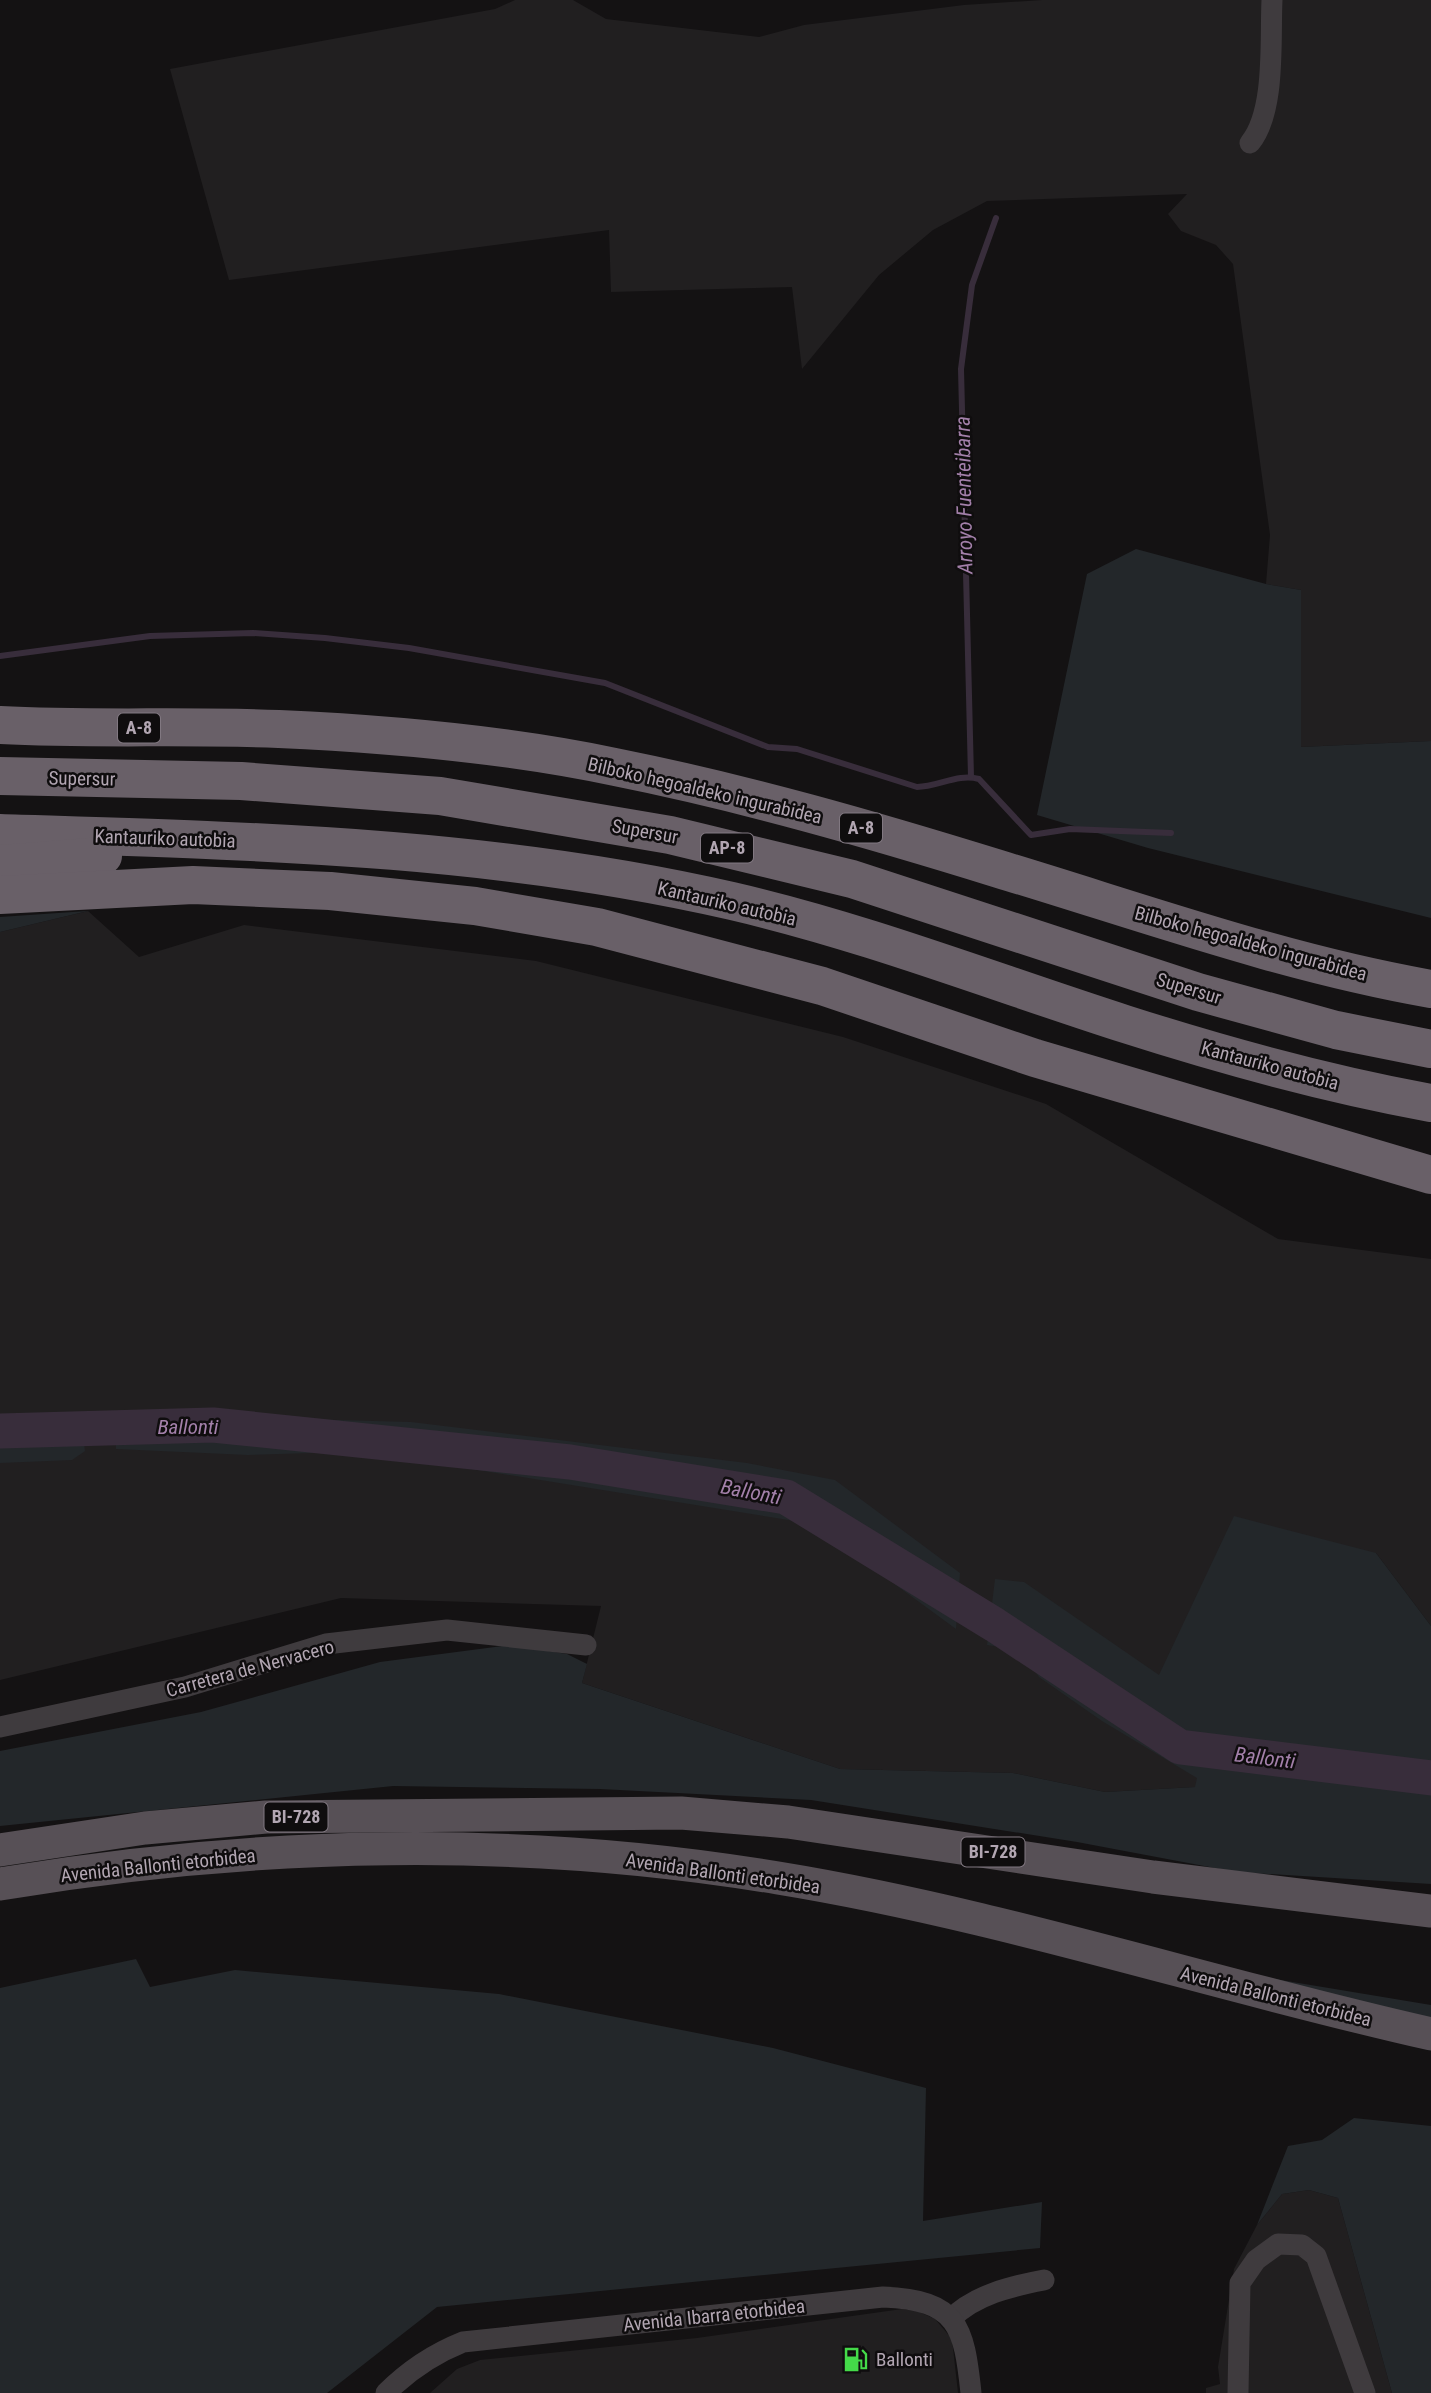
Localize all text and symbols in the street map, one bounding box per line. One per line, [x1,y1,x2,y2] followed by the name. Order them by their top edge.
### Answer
[951,416,977,575] water label: Arroyo Fuenteibarra
[118,714,160,742] road number: A-8
[586,752,824,829] street label: Bilboko hegoaldeko ingurabidea
[48,766,116,791] street label: Supersur
[610,814,680,849] street label: Supersur
[840,814,882,842] road number: A-8
[94,825,236,852] street label: Kantauriko autobia
[701,834,753,862] road number: AP-8
[655,876,798,931] street label: Kantauriko autobia
[1132,901,1370,986] street label: Bilboko hegoaldeko ingurabidea
[1154,968,1224,1009] street label: Supersur
[1199,1036,1341,1095] street label: Kantauriko autobia
[157,1415,219,1439] water label: Ballonti
[719,1474,784,1510] water label: Ballonti
[164,1635,337,1702] street label: Carretera de Nervacero
[1233,1742,1297,1774] water label: Ballonti
[264,1802,328,1831] road number: BI-728
[962,1838,1024,1866] road number: BI-728
[59,1844,257,1887] street label: Avenida Ballonti etorbidea
[624,1848,822,1899] street label: Avenida Ballonti etorbidea
[1178,1962,1374,2031] street label: Avenida Ballonti etorbidea
[622,2295,806,2336] street label: Avenida Ibarra etorbidea
[842,2345,870,2373] fuel station icon: Ballonti
[876,2348,933,2371] place label: Ballonti

